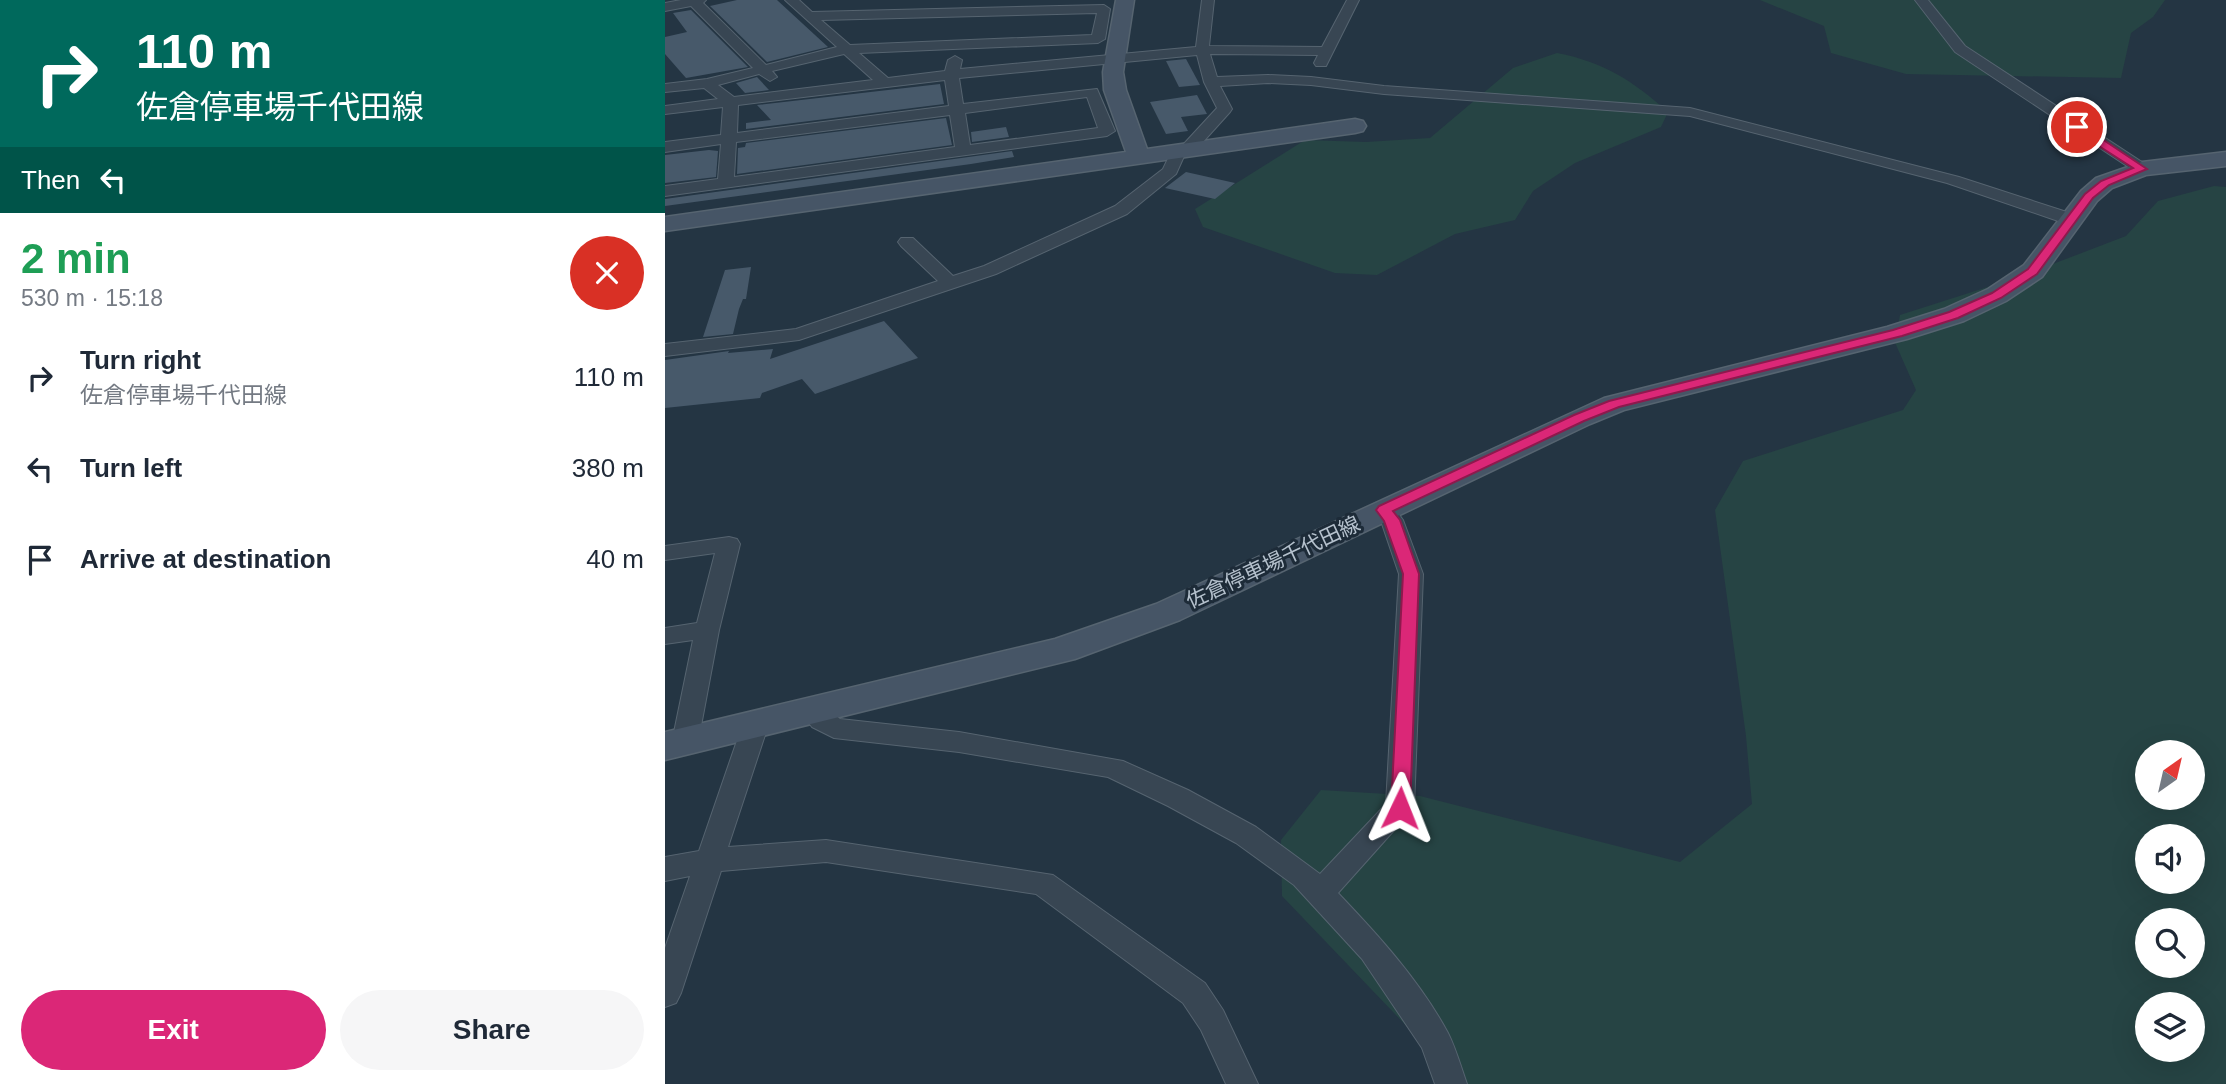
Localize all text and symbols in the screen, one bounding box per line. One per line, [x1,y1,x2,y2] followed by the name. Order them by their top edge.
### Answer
[136,24,272,78] text: 110 m
[21,28,112,119] icon: right
[136,89,424,125] text: 佐倉停車場千代田線
[2047,97,2107,157] pin
[2058,108,2096,146] icon: arrive
[94,161,132,199] icon: left
[21,165,80,195] text: Then
[21,235,131,282] text: 2 min
[570,236,644,310] button: close
[21,285,163,311] text: 530 m · 15:18
[80,345,201,375] text: Turn right
[21,359,59,397] icon: right
[574,362,644,392] text: 110 m
[80,382,287,408] text: 佐倉停車場千代田線
[21,450,59,488] icon: left
[80,453,182,483] text: Turn left
[572,453,644,483] text: 380 m
[1182,512,1364,612] street label: 佐倉停車場千代田線
[21,541,59,579] icon: arrive
[80,544,331,574] text: Arrive at destination
[586,544,644,574] text: 40 m
[2135,740,2205,810] north arrow
[2135,740,2205,1062] map controls
[1363,771,1437,845] position arrow
[2135,824,2205,894] button: sound
[2135,908,2205,978] button: search
[21,990,326,1070] button: Exit
[340,990,644,1070] button: Share
[2135,992,2205,1062] button: layers

